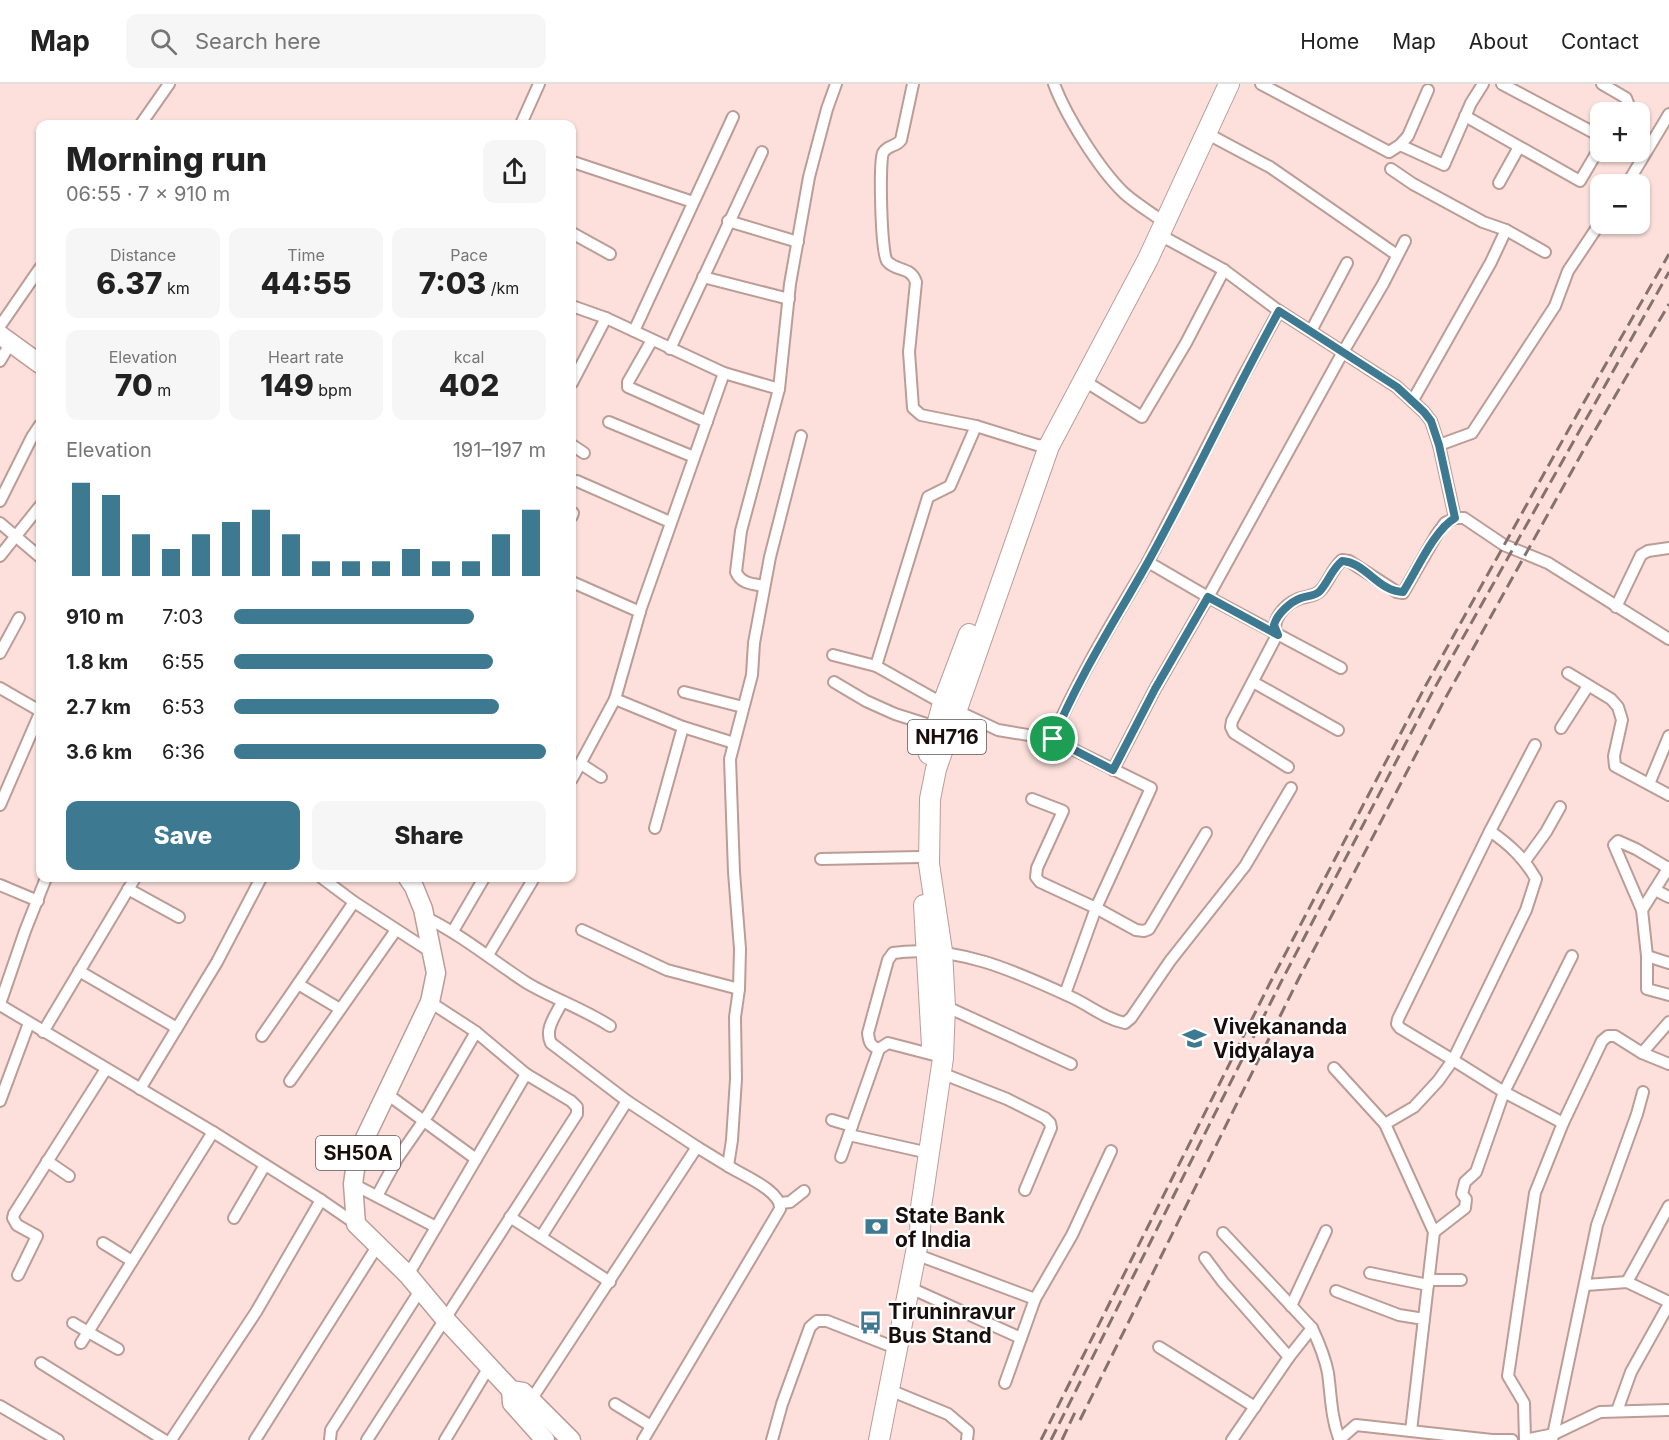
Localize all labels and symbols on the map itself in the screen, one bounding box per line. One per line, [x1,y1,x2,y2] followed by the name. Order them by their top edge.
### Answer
[1027,713,1078,764] pin
[908,720,986,754] road number: NH716
[1213,1014,1347,1063] place label: Vivekananda Vidyalaya
[1182,1025,1208,1051] school or university icon: Vivekananda Vidyalaya
[316,1136,400,1170] road number: SH50A
[895,1203,1006,1252] place label: State Bank of India
[864,1214,890,1240] bank icon: State Bank of India
[888,1299,1016,1348] place label: Tiruninravur Bus Stand
[857,1310,883,1336] bus stop icon: Tiruninravur Bus Stand

